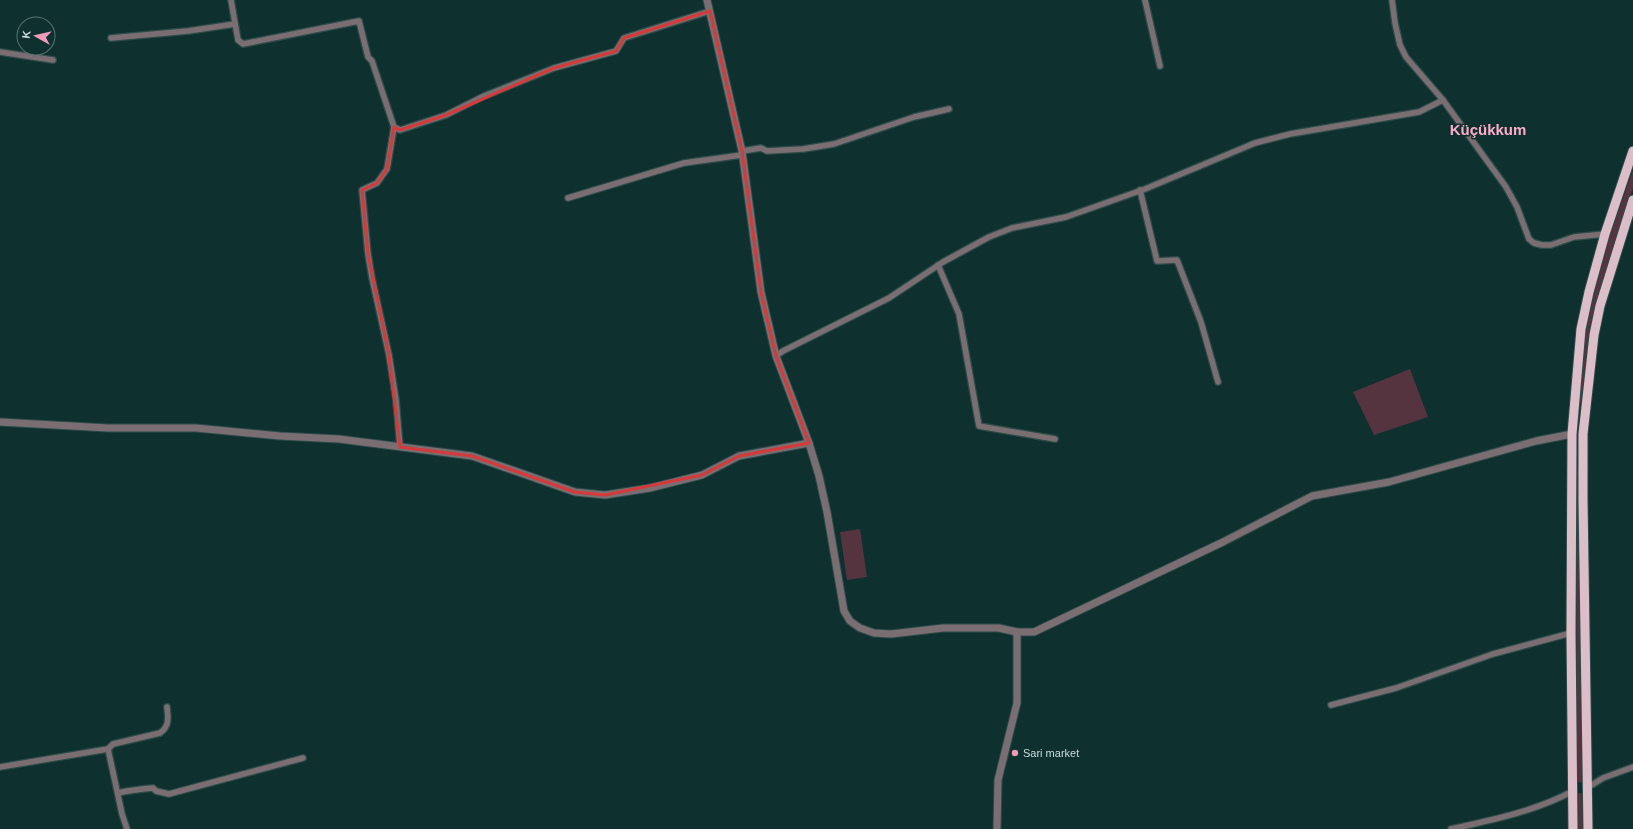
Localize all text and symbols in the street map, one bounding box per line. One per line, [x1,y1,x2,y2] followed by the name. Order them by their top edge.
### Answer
[16,16,56,56] north arrow
[20,30,33,39] text: K
[1450,121,1526,138] district label: Küçükkum
[1023,747,1079,759] place label: Sari market
[1010,748,1020,758] marker: Sari market

